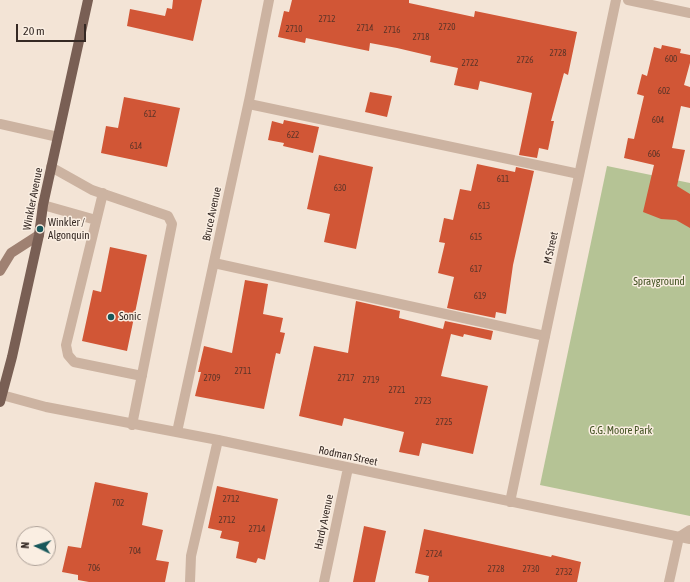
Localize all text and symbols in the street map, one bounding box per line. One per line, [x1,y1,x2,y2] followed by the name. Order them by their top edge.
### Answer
[319,14,335,24] house number: 2712
[18,16,88,42] scale bar
[439,22,455,32] house number: 2720
[357,23,373,33] house number: 2714
[23,24,45,38] text: 20 m
[286,24,302,34] house number: 2710
[384,25,400,35] house number: 2716
[413,32,429,42] house number: 2718
[550,48,566,58] house number: 2728
[665,54,677,64] house number: 600
[517,55,533,65] house number: 2726
[462,58,478,68] house number: 2722
[658,86,670,96] house number: 602
[144,109,156,119] house number: 612
[652,115,664,125] house number: 604
[287,130,299,140] house number: 622
[130,141,142,151] house number: 614
[648,149,660,159] house number: 606
[20,166,46,232] street label: Winkler Avenue
[497,174,509,184] house number: 611
[334,183,346,193] house number: 630
[200,186,224,242] street label: Bruce Avenue
[478,201,490,211] house number: 613
[48,216,90,242] place label: Winkler / Algonquin
[35,224,45,234] marker: Winkler / Algonquin
[541,230,561,266] street label: M Street
[470,232,482,242] house number: 615
[470,264,482,274] house number: 617
[633,275,685,289] park label: Sprayground
[474,291,486,301] house number: 619
[119,310,141,324] place label: Sonic
[106,312,116,322] marker: Sonic
[235,366,251,376] house number: 2711
[204,373,220,383] house number: 2709
[338,373,354,383] house number: 2717
[363,375,379,385] house number: 2719
[389,385,405,395] house number: 2721
[415,396,431,406] house number: 2723
[436,417,452,427] house number: 2725
[590,424,652,438] park label: G.G. Moore Park
[317,443,379,469] street label: Rodman Street
[312,493,336,551] street label: Hardy Avenue
[223,494,239,504] house number: 2712
[112,498,124,508] house number: 702
[219,515,235,525] house number: 2712
[249,524,265,534] house number: 2714
[16,526,56,566] north arrow
[19,542,31,549] text: N
[129,546,141,556] house number: 704
[426,549,442,559] house number: 2724
[88,563,100,573] house number: 706
[488,564,504,574] house number: 2728
[523,564,539,574] house number: 2730
[556,567,572,577] house number: 2732

